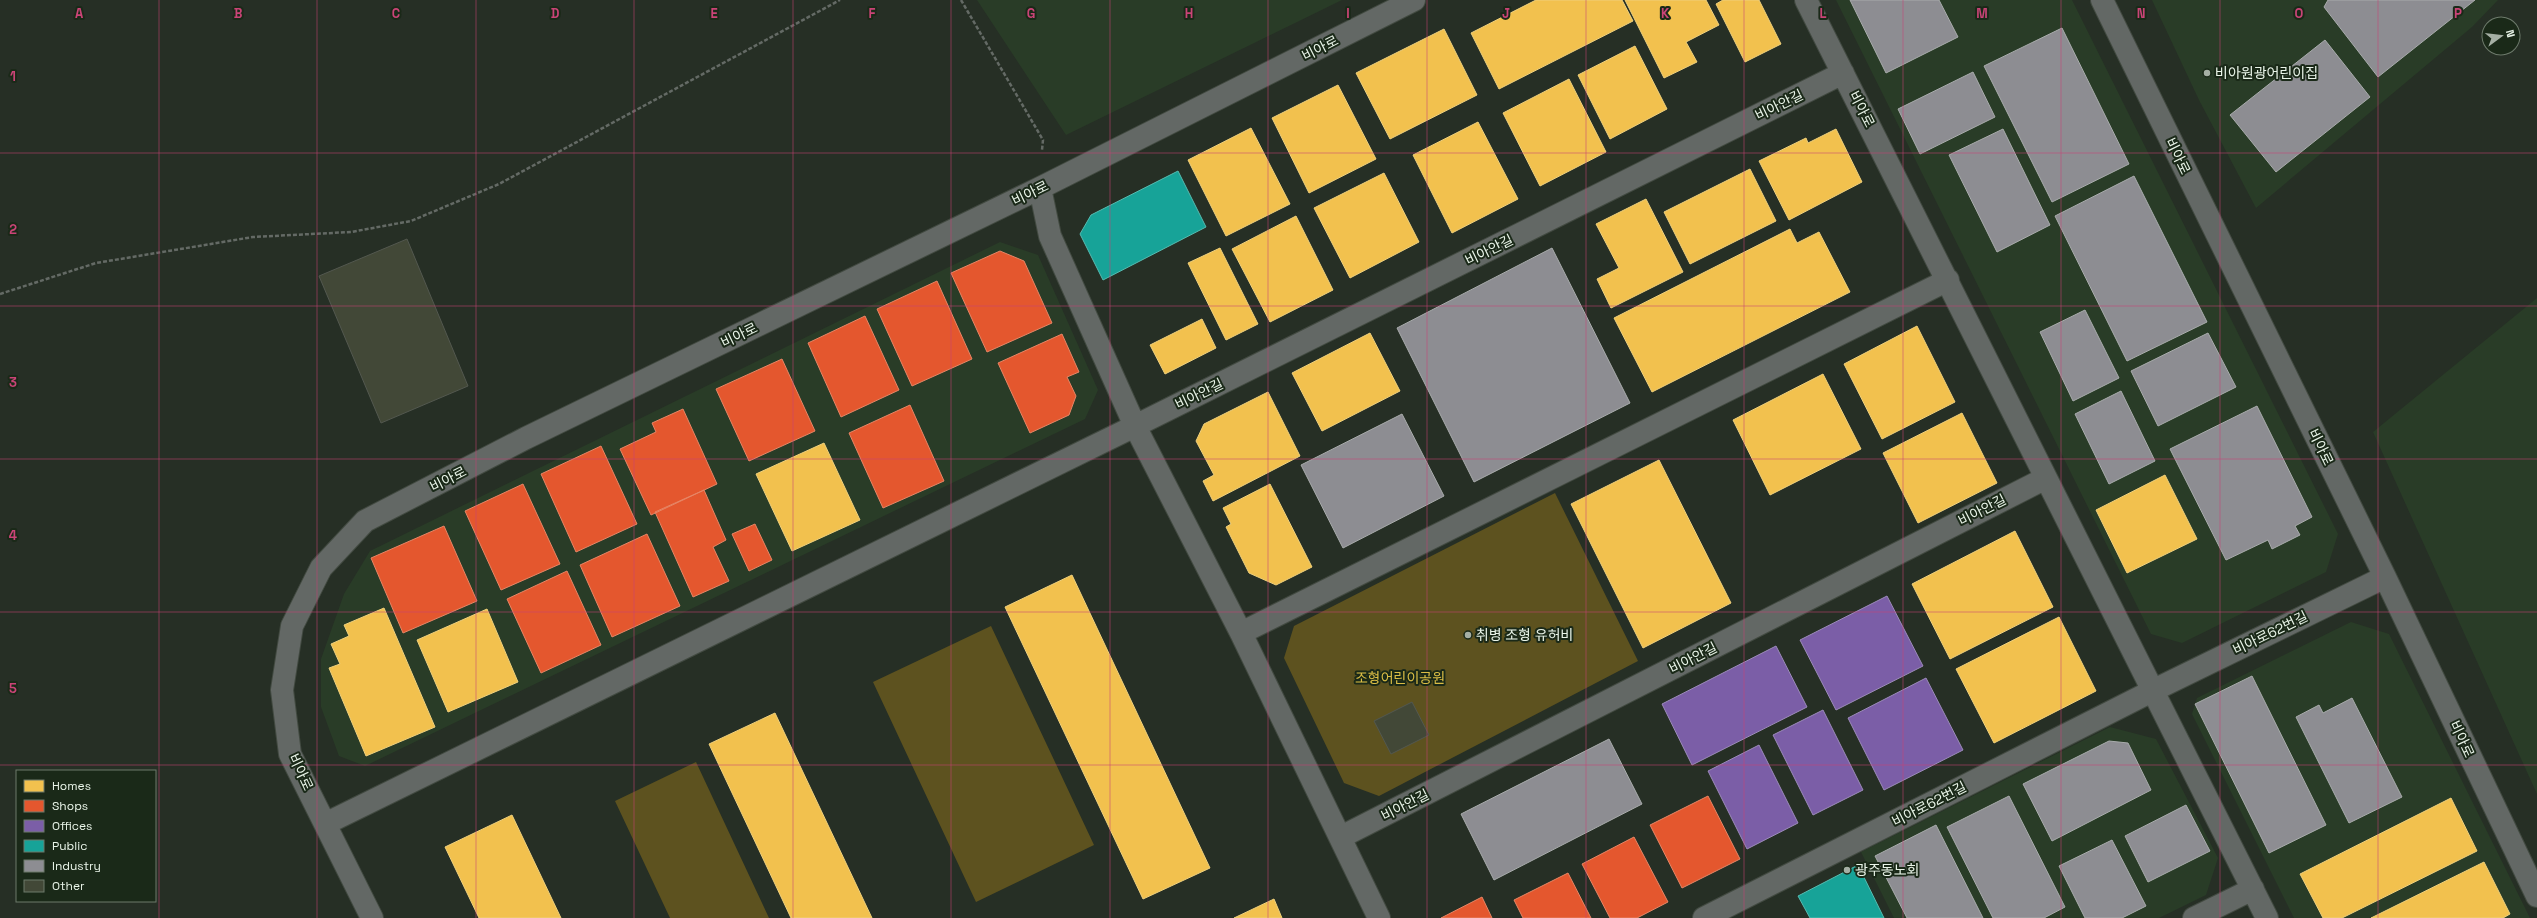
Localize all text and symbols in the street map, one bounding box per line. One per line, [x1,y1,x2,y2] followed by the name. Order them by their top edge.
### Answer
[75,5,84,22] text: A
[234,5,243,22] text: B
[392,5,400,22] text: C
[551,5,560,22] text: D
[710,5,718,22] text: E
[869,5,876,22] text: F
[1027,5,1035,22] text: G
[1185,5,1193,22] text: H
[1346,5,1350,22] text: I
[1502,5,1510,22] text: J
[1661,5,1670,22] text: K
[1819,5,1827,22] text: L
[1976,5,1988,22] text: M
[2137,5,2145,22] text: N
[2295,5,2304,22] text: O
[2454,5,2462,22] text: P
[2481,16,2521,56] north arrow
[2503,28,2518,39] text: N
[1299,31,1341,65] street label: 비아로
[2215,64,2318,82] place label: 비아원광어린이집
[10,68,16,85] text: 1
[2202,68,2212,78] marker: 비아원광어린이집
[1752,86,1806,124] street label: 비아안길
[1845,88,1879,130] street label: 비아로
[2161,135,2195,177] street label: 비아로
[1009,176,1051,210] street label: 비아로
[9,221,17,238] text: 2
[1462,231,1516,269] street label: 비아안길
[718,318,760,352] street label: 비아로
[9,374,17,391] text: 3
[1172,375,1226,413] street label: 비아안길
[2304,426,2338,468] street label: 비아로
[427,462,469,496] street label: 비아로
[1955,490,2009,530] street label: 비아안길
[9,527,17,544] text: 4
[2229,607,2311,659] street label: 비아로62번길
[1476,626,1573,644] place label: 취병 조형 유허비
[1463,630,1473,640] marker: 취병 조형 유허비
[1666,638,1720,678] street label: 비아안길
[1355,669,1445,687] park label: 조형어린이공원
[9,680,17,697] text: 5
[2446,718,2478,760] street label: 비아로
[285,751,317,793] street label: 비아로
[16,770,156,902] legend
[52,778,91,794] text: Homes
[1889,778,1969,830] street label: 비아로62번길
[1378,785,1432,825] street label: 비아안길
[52,798,88,814] text: Shops
[52,818,92,834] text: Offices
[52,838,87,854] text: Public
[52,858,101,874] text: Industry
[1855,861,1919,879] place label: 광주동노회
[1842,865,1852,875] marker: 광주동노회
[52,878,85,894] text: Other

